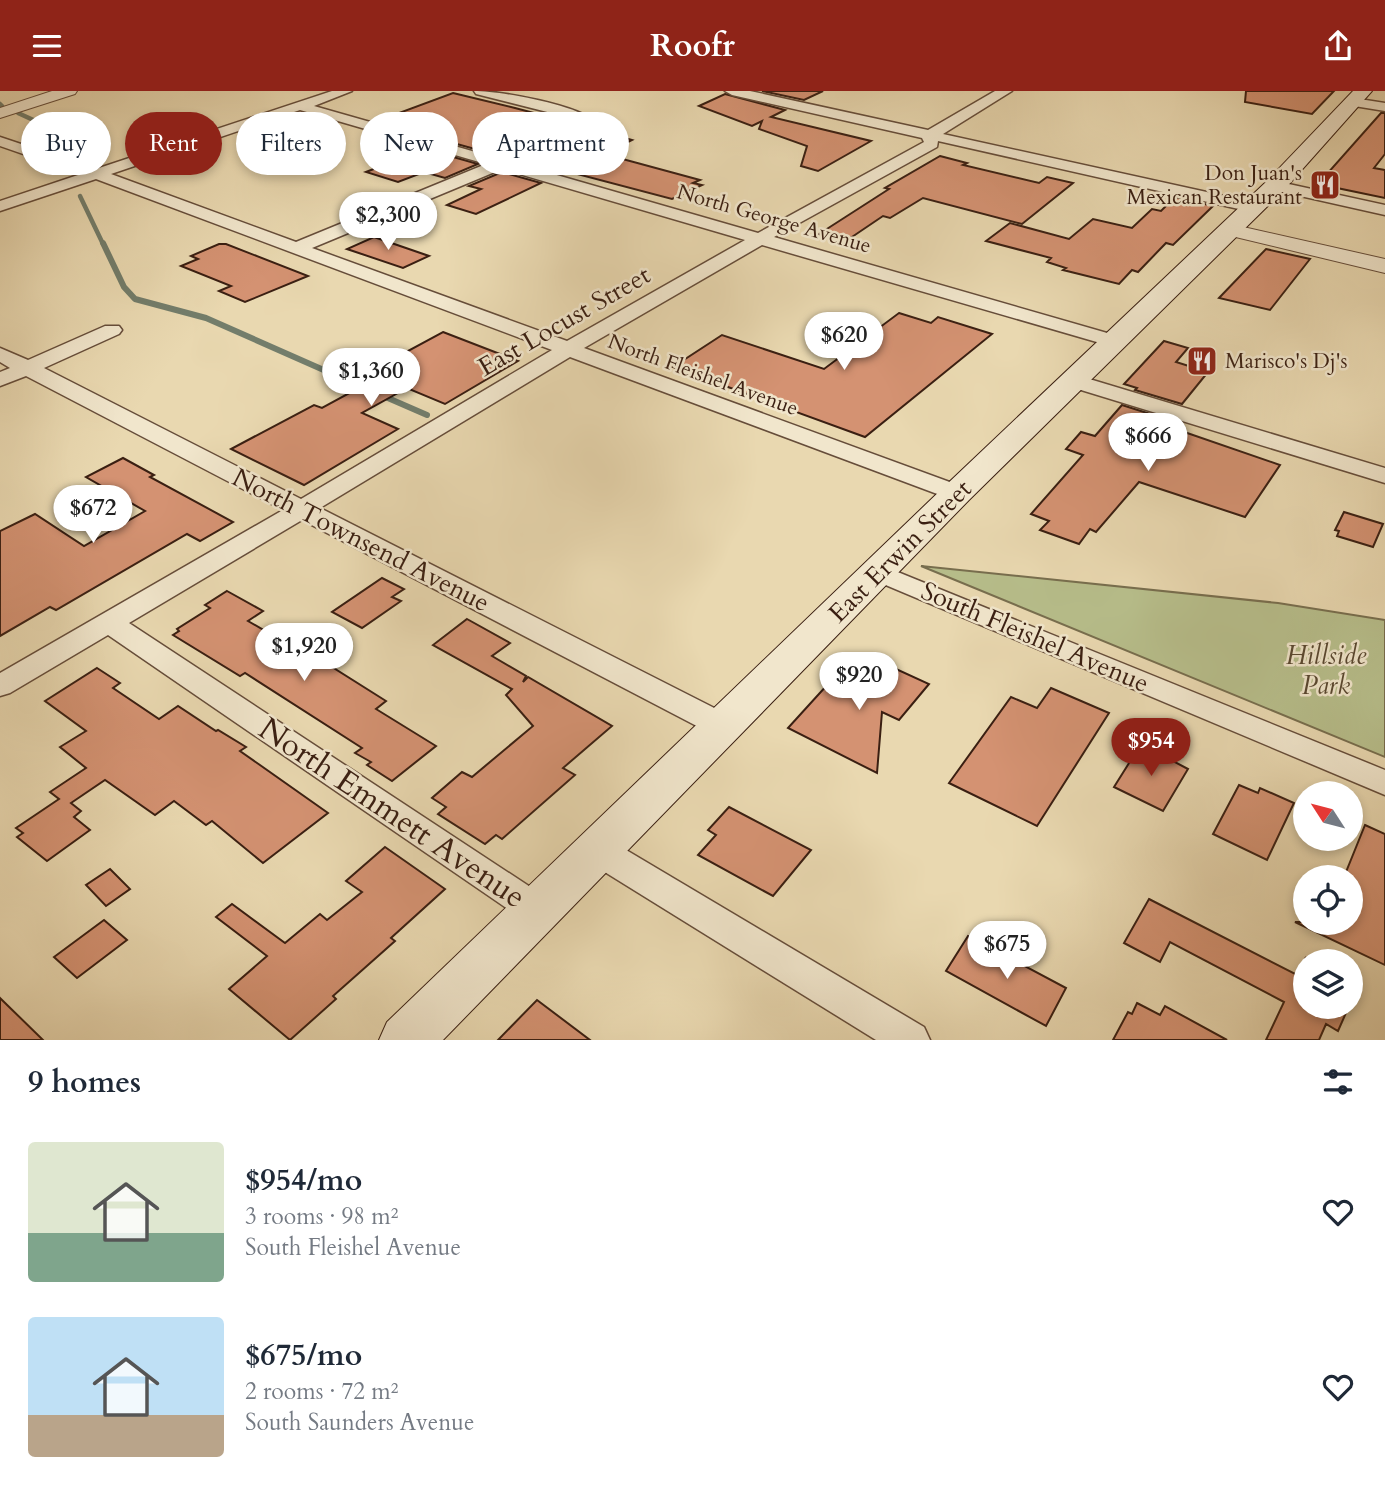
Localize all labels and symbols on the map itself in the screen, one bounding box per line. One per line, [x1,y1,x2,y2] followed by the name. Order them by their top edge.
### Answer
[1126,159,1302,212] place label: Don Juan's Mexican Restaurant
[1308,168,1342,202] restaurant icon: Don Juan's Mexican Restaurant
[673,177,875,261] street label: North George Avenue
[331,193,445,252] pin: $2,300
[471,257,657,385] street label: East Locust Street
[803,313,885,372] pin: $620
[604,327,802,423] street label: North Fleishel Avenue
[1185,344,1219,378] restaurant icon: Marisco's Dj's
[1225,347,1348,376] place label: Marisco's Dj's
[314,349,428,408] pin: $1,360
[1107,413,1189,473] pin: $666
[226,460,496,620] street label: North Townsend Avenue
[821,472,979,630] street label: East Erwin Street
[52,485,134,545] pin: $672
[916,573,1154,701] street label: South Fleishel Avenue
[247,623,361,683] pin: $1,920
[1286,638,1367,703] park label: Hillside Park
[818,653,900,712] pin: $920
[250,707,534,919] street label: North Emmett Avenue
[1110,719,1192,778] pin: $954
[1293,781,1363,851] north arrow
[966,921,1048,981] pin: $675

